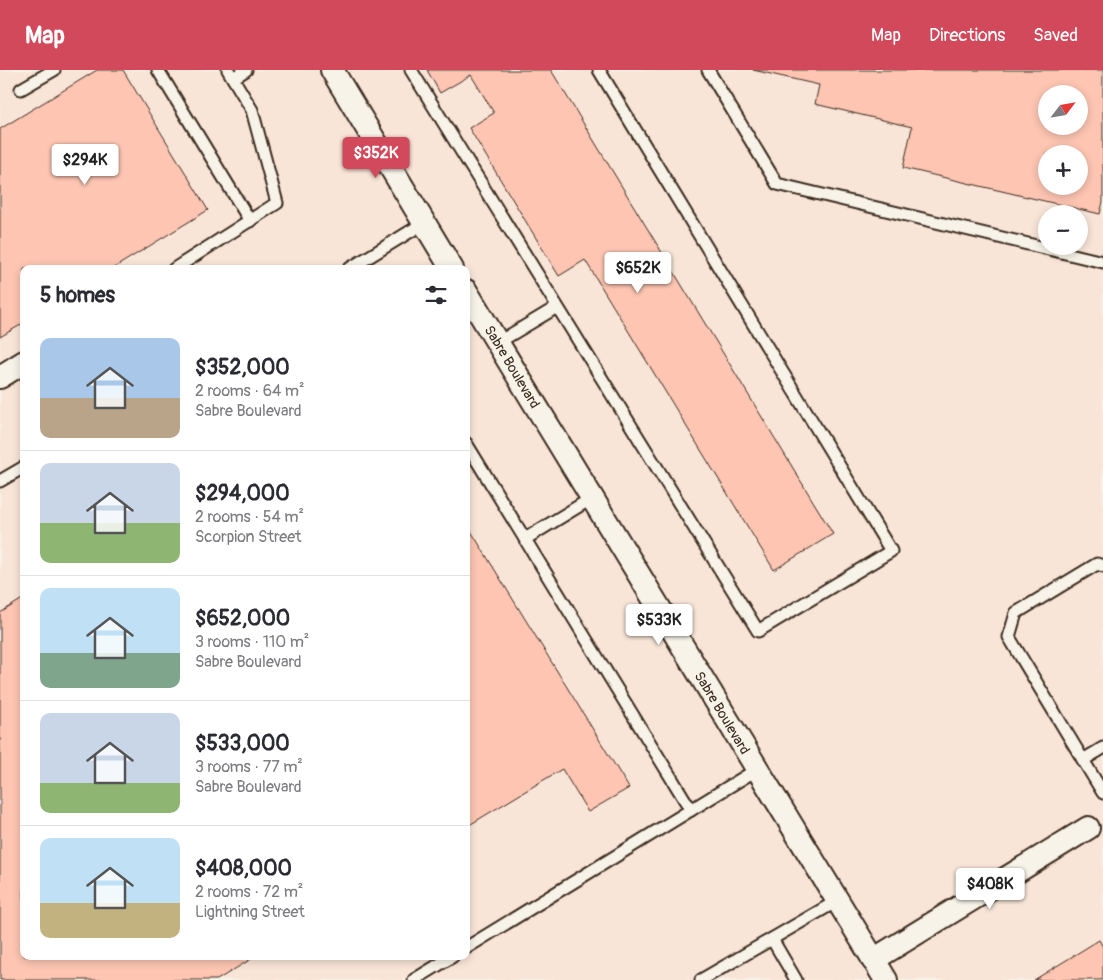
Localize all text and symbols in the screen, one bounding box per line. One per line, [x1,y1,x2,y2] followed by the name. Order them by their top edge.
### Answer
[25,21,65,50] text: Map
[871,24,901,47] text: Map
[929,24,1005,47] text: Directions
[1033,24,1078,47] text: Saved
[1038,85,1088,135] north arrow
[1038,85,1088,255] map controls
[341,136,411,179] pin: $352K
[354,143,398,163] text: $352K
[50,144,120,186] pin: $294K
[1038,145,1088,195] button: +
[63,150,107,170] text: $294K
[1038,205,1088,255] button: −
[603,252,673,294] pin: $652K
[615,258,661,278] text: $652K
[422,281,450,309] icon: filters
[40,282,115,309] text: 5 homes
[481,323,543,411] street label: Sabre Boulevard
[195,354,290,381] text: $352,000
[80,358,140,418] icon: home
[195,381,305,401] text: 2 rooms · 64 m²
[195,401,302,421] text: Sabre Boulevard
[195,480,289,507] text: $294,000
[80,483,140,543] icon: home
[195,507,304,527] text: 2 rooms · 54 m²
[195,527,302,547] text: Scorpion Street
[624,604,694,646] pin: $533K
[195,605,290,632] text: $652,000
[80,608,140,668] icon: home
[637,610,681,630] text: $533K
[195,632,309,652] text: 3 rooms · 110 m²
[195,652,302,672] text: Sabre Boulevard
[691,669,753,757] street label: Sabre Boulevard
[195,730,290,757] text: $533,000
[80,733,140,793] icon: home
[195,757,303,777] text: 3 rooms · 77 m²
[195,777,302,797] text: Sabre Boulevard
[195,855,292,882] text: $408,000
[80,858,140,918] icon: home
[955,868,1025,910] pin: $408K
[967,874,1013,894] text: $408K
[195,882,303,902] text: 2 rooms · 72 m²
[195,902,305,922] text: Lightning Street

